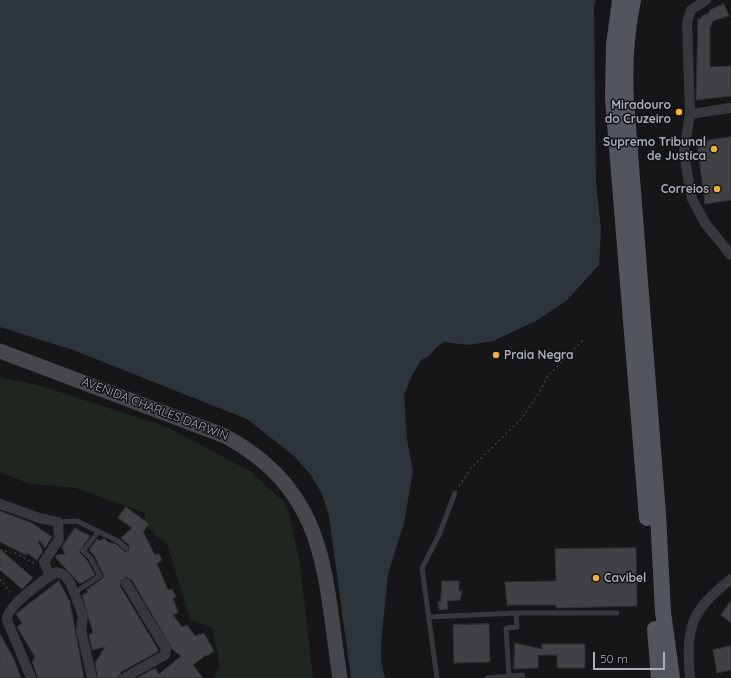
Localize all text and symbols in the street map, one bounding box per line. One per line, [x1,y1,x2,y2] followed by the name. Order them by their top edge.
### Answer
[605,98,671,126] place label: Miradouro do Cruzeiro
[674,107,684,117] marker: Miradouro do Cruzeiro
[603,135,706,163] place label: Supremo Tribunal de Justica
[709,144,719,154] marker: Supremo Tribunal de Justica
[661,182,709,196] place label: Correios
[712,184,722,194] marker: Correios
[504,348,574,362] place label: Praia Negra
[491,350,501,360] marker: Praia Negra
[80,374,230,444] street label: AVENIDA CHARLES DARWIN
[604,571,646,585] place label: Cavibel
[591,573,601,583] marker: Cavibel
[595,644,667,670] scale bar
[600,651,628,666] text: 50 m

